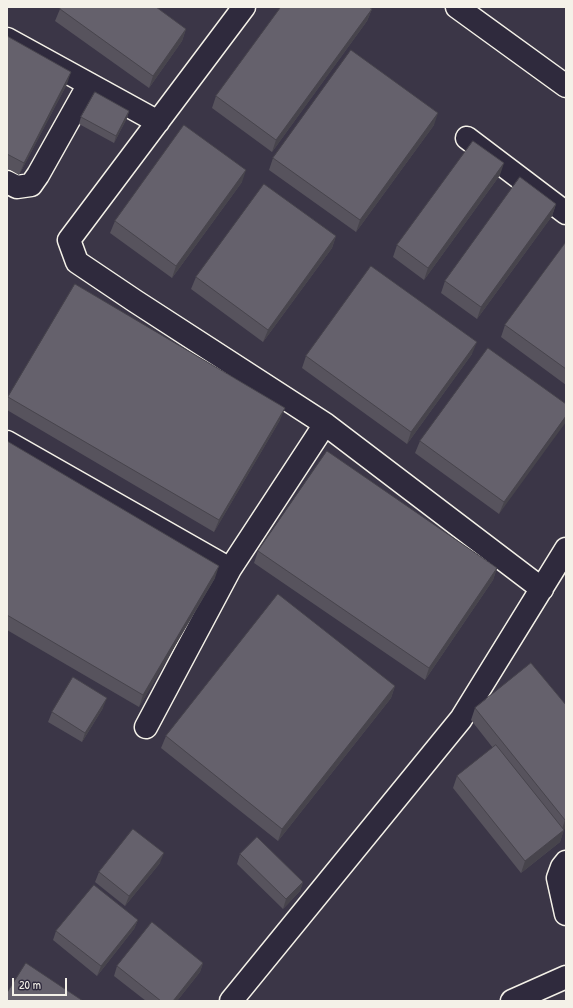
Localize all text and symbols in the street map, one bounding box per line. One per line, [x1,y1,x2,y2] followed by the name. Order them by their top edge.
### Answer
[14,970,69,996] scale bar
[19,976,41,993] text: 20 m

